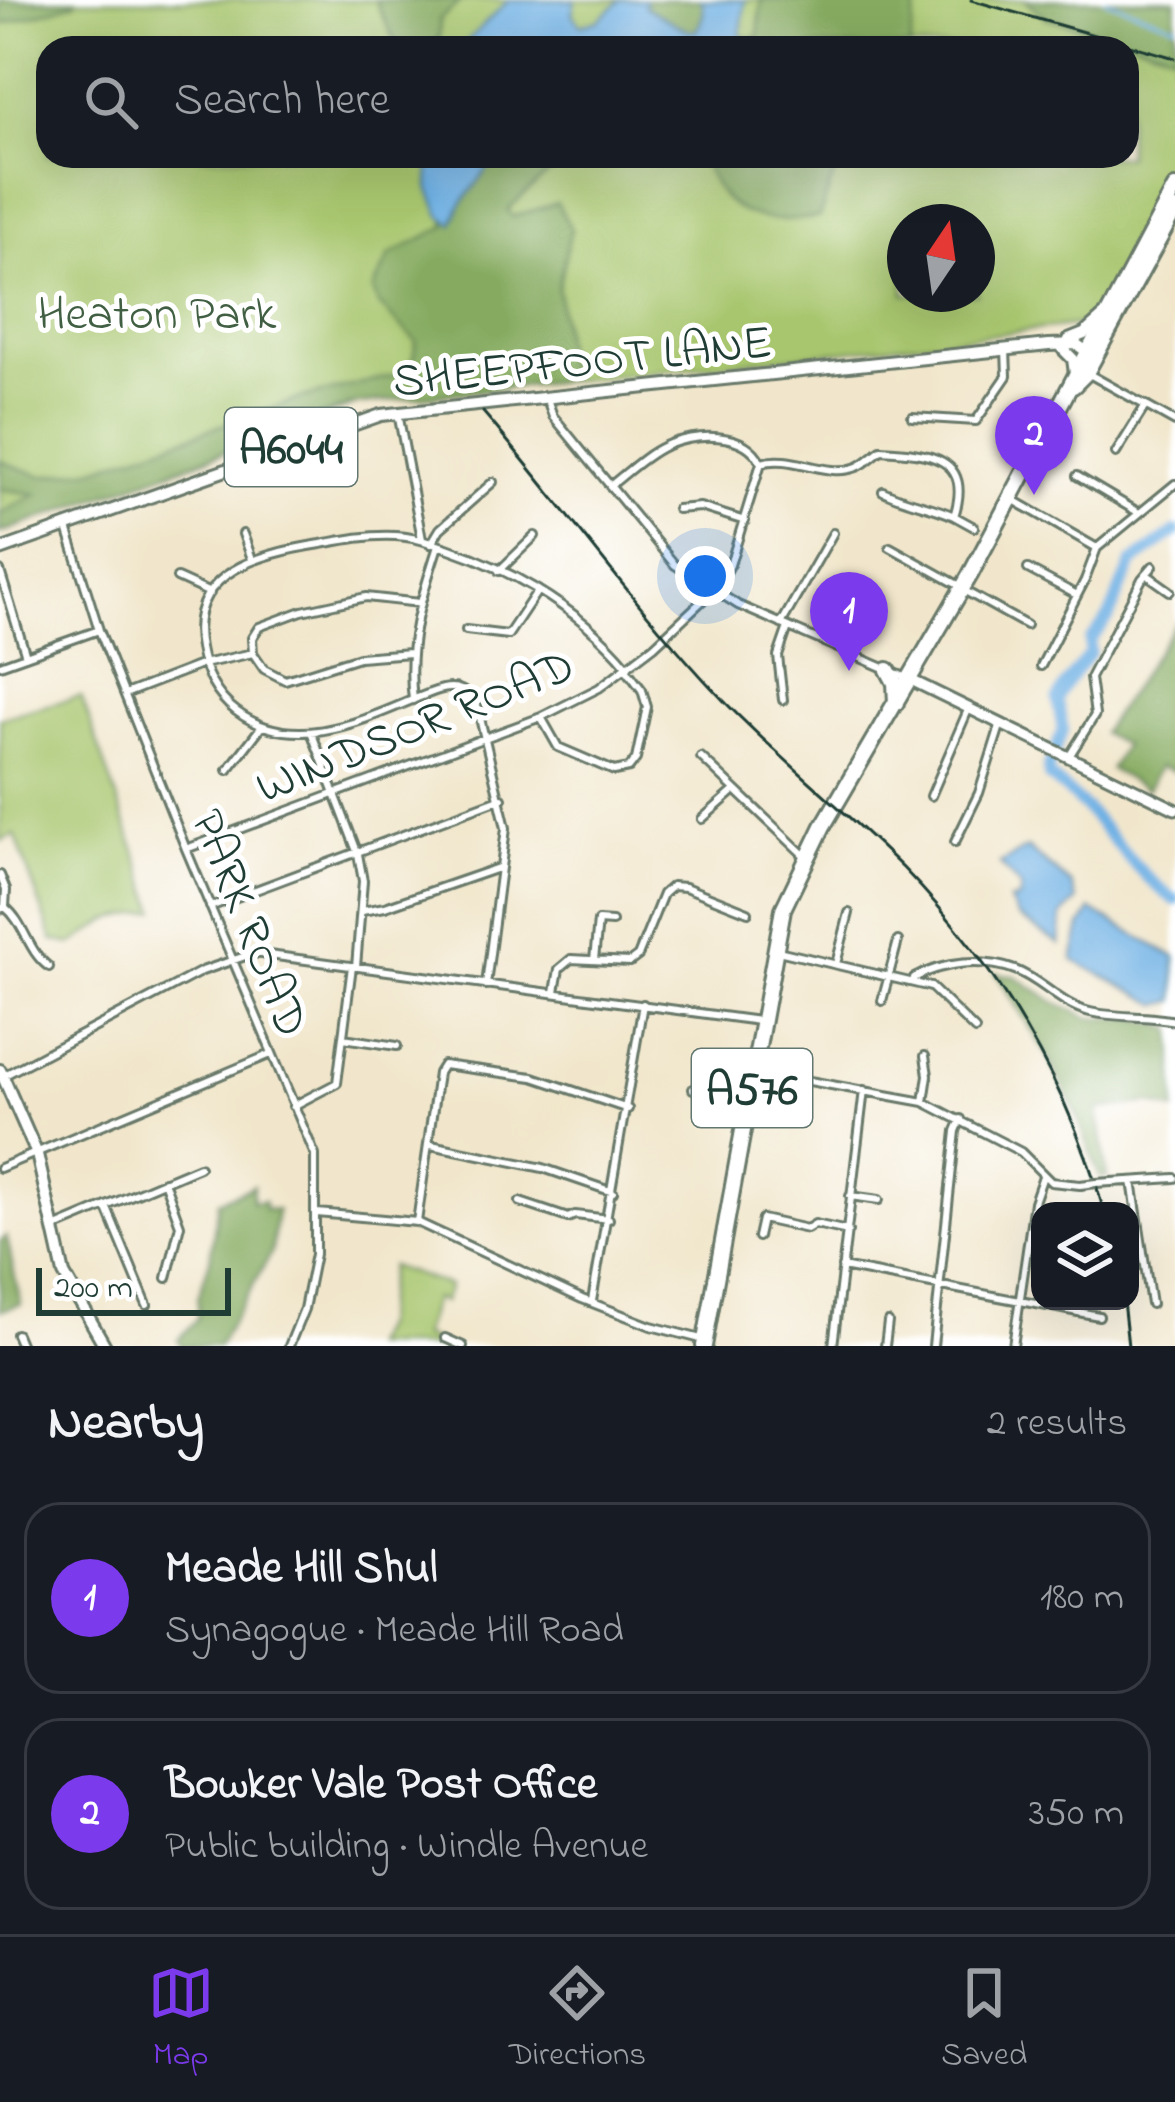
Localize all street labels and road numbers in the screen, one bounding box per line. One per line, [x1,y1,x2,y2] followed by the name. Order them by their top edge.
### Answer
[390,309,775,419] street label: SHEEPFOOT LANE
[225,408,357,486] road number: A6044
[246,633,585,824] street label: WINDSOR ROAD
[170,800,325,1048] street label: PARK ROAD
[692,1049,812,1127] road number: A576

